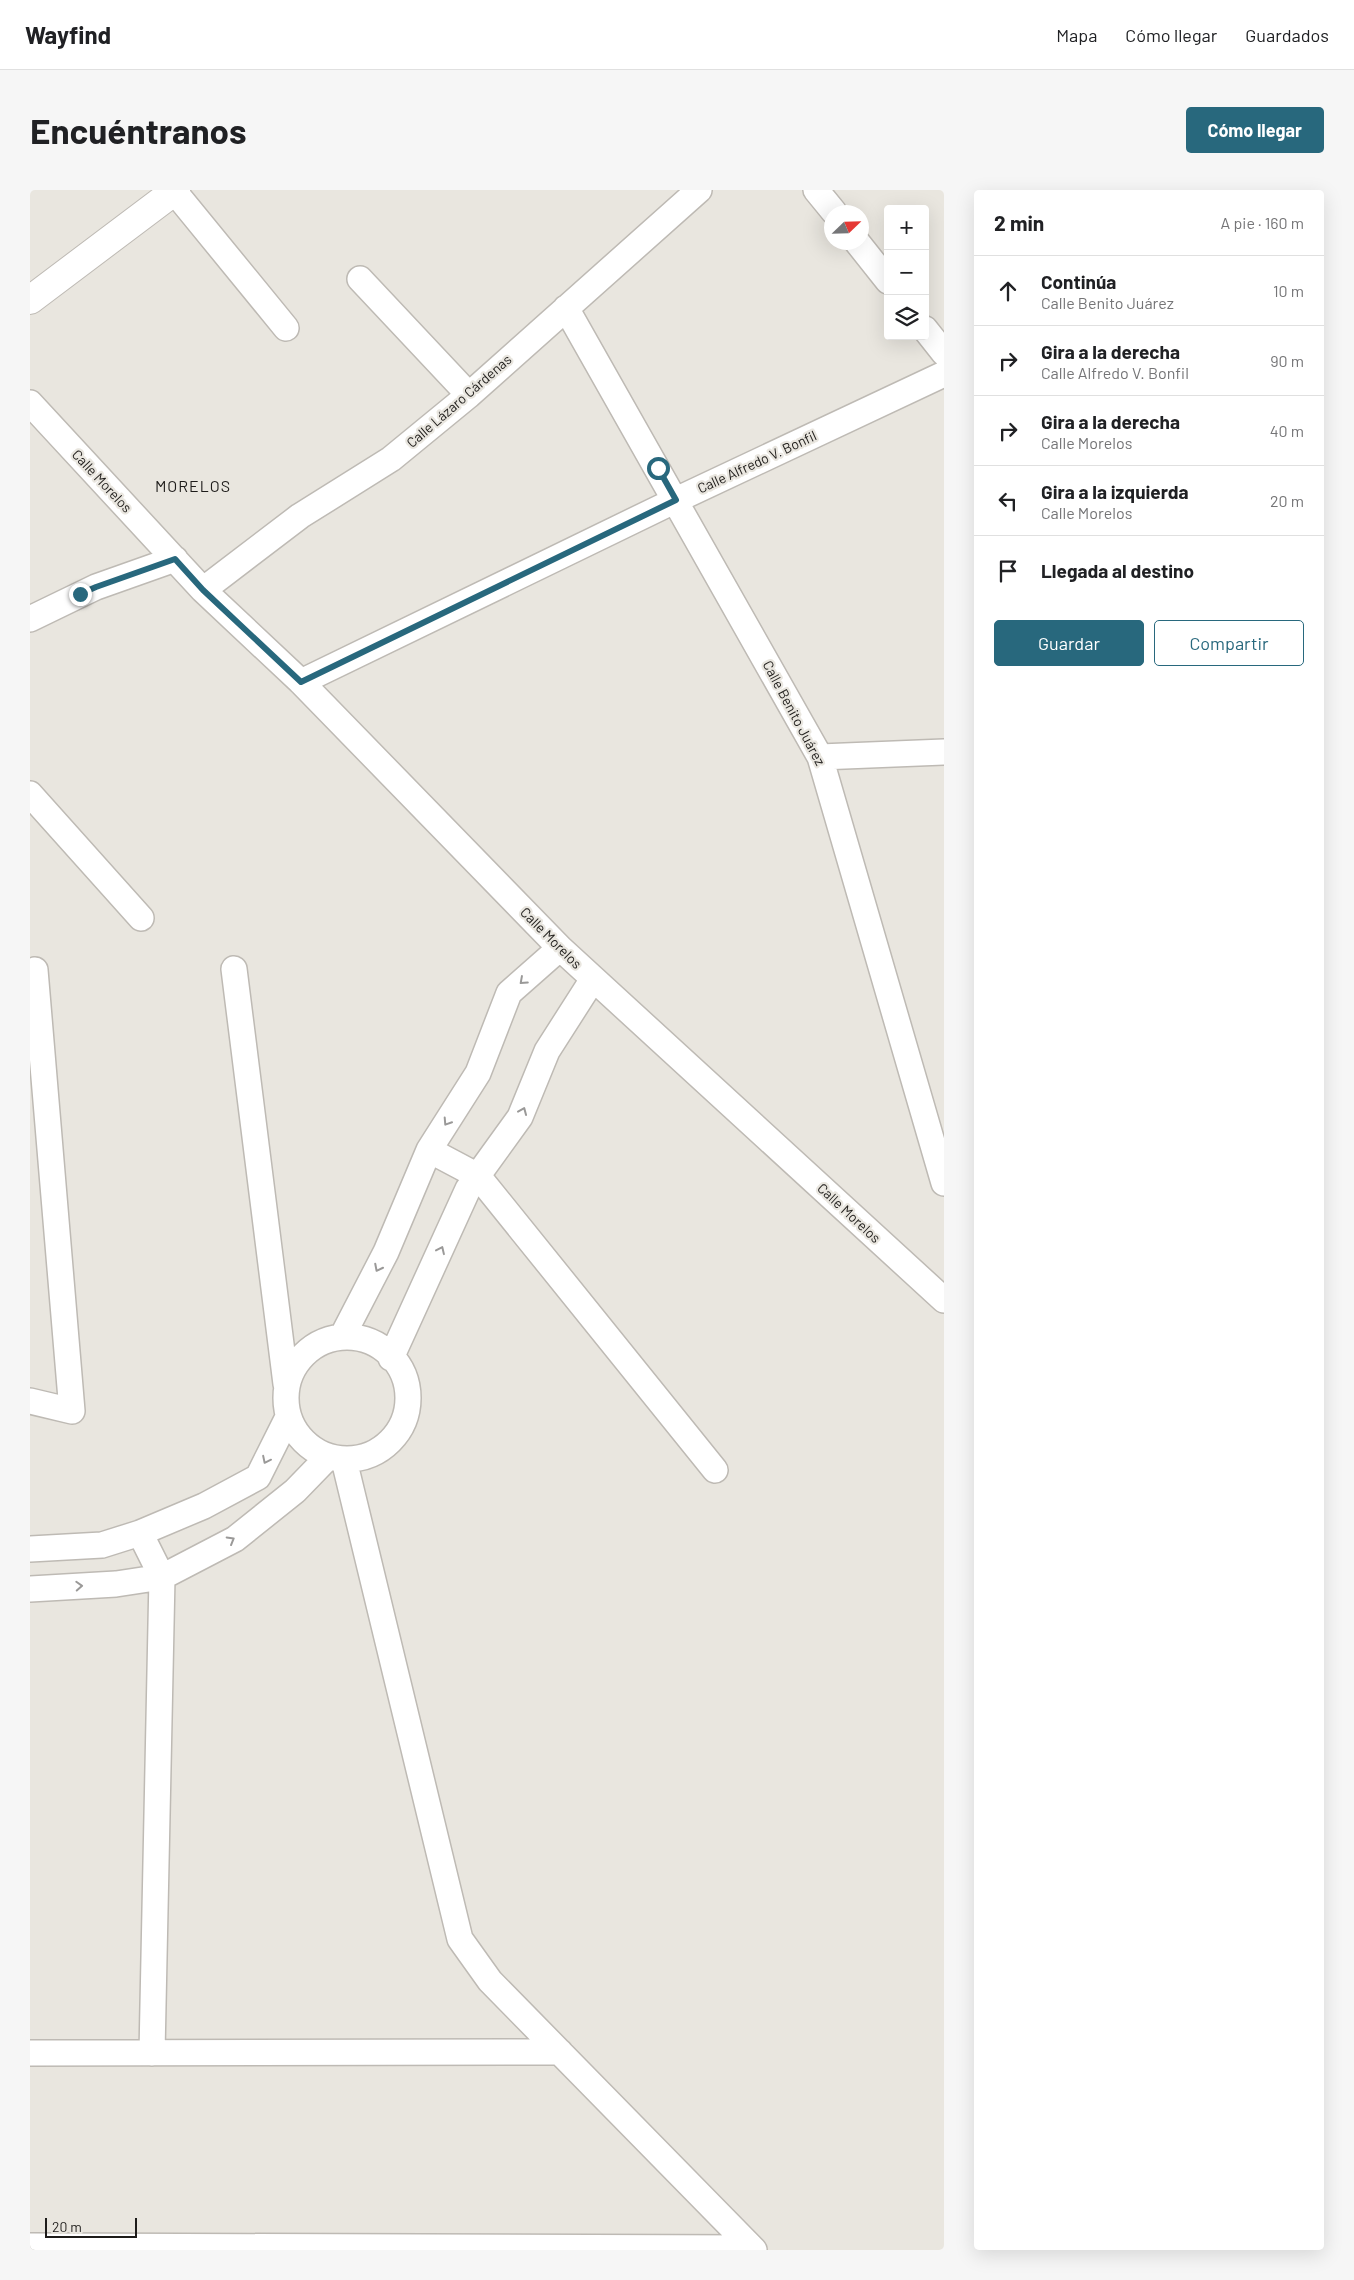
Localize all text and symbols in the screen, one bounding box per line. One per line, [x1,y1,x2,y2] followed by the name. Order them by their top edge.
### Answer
[25,20,111,49] text: Wayfind
[1056,24,1097,46] text: Mapa
[1125,24,1217,46] text: Cómo llegar
[1245,24,1329,46] text: Guardados
[1186,107,1324,153] button: Cómo llegar
[30,109,247,151] text: Encuéntranos
[824,205,869,250] north arrow
[884,205,929,340] map controls
[884,205,929,250] button: +
[994,210,1044,235] text: 2 min
[1221,213,1304,232] text: A pie · 160 m
[884,250,929,295] button: −
[1041,270,1116,293] text: Continúa
[994,277,1022,305] icon: ahead
[1273,281,1304,300] text: 10 m
[1041,293,1174,312] text: Calle Benito Juárez
[884,295,929,340] button: layers
[1041,340,1180,363] text: Gira a la derecha
[994,347,1022,375] icon: right
[403,350,515,451] street label: Calle Lázaro Cárdenas
[1270,351,1304,370] text: 90 m
[1041,363,1189,382] text: Calle Alfredo V. Bonfil
[1041,410,1180,433] text: Gira a la derecha
[994,417,1022,445] icon: right
[1270,421,1304,440] text: 40 m
[695,427,819,497] street label: Calle Alfredo V. Bonfil
[1041,433,1132,452] text: Calle Morelos
[69,446,136,516] street label: Calle Morelos
[647,457,670,480] route start
[155,476,231,495] district label: MORELOS
[1041,480,1189,503] text: Gira a la izquierda
[994,487,1022,515] icon: left
[1270,491,1304,510] text: 20 m
[1041,503,1132,522] text: Calle Morelos
[994,557,1022,585] icon: arrive
[1041,559,1194,582] text: Llegada al destino
[69,583,92,606] route end
[994,620,1144,666] button: Guardar
[1154,620,1304,666] button: Compartir
[760,657,829,768] street label: Calle Benito Juárez
[517,903,586,972] street label: Calle Morelos
[520,975,529,984] one-way arrow
[517,1107,527,1115] one-way arrow
[444,1116,453,1126] one-way arrow
[814,1179,885,1246] street label: Calle Morelos
[434,1246,445,1255] one-way arrow
[374,1263,384,1272] one-way arrow
[262,1455,272,1464] one-way arrow
[226,1537,235,1547] one-way arrow
[75,1581,83,1592] one-way arrow
[45,2215,138,2238] scale bar
[52,2218,82,2235] text: 20 m

